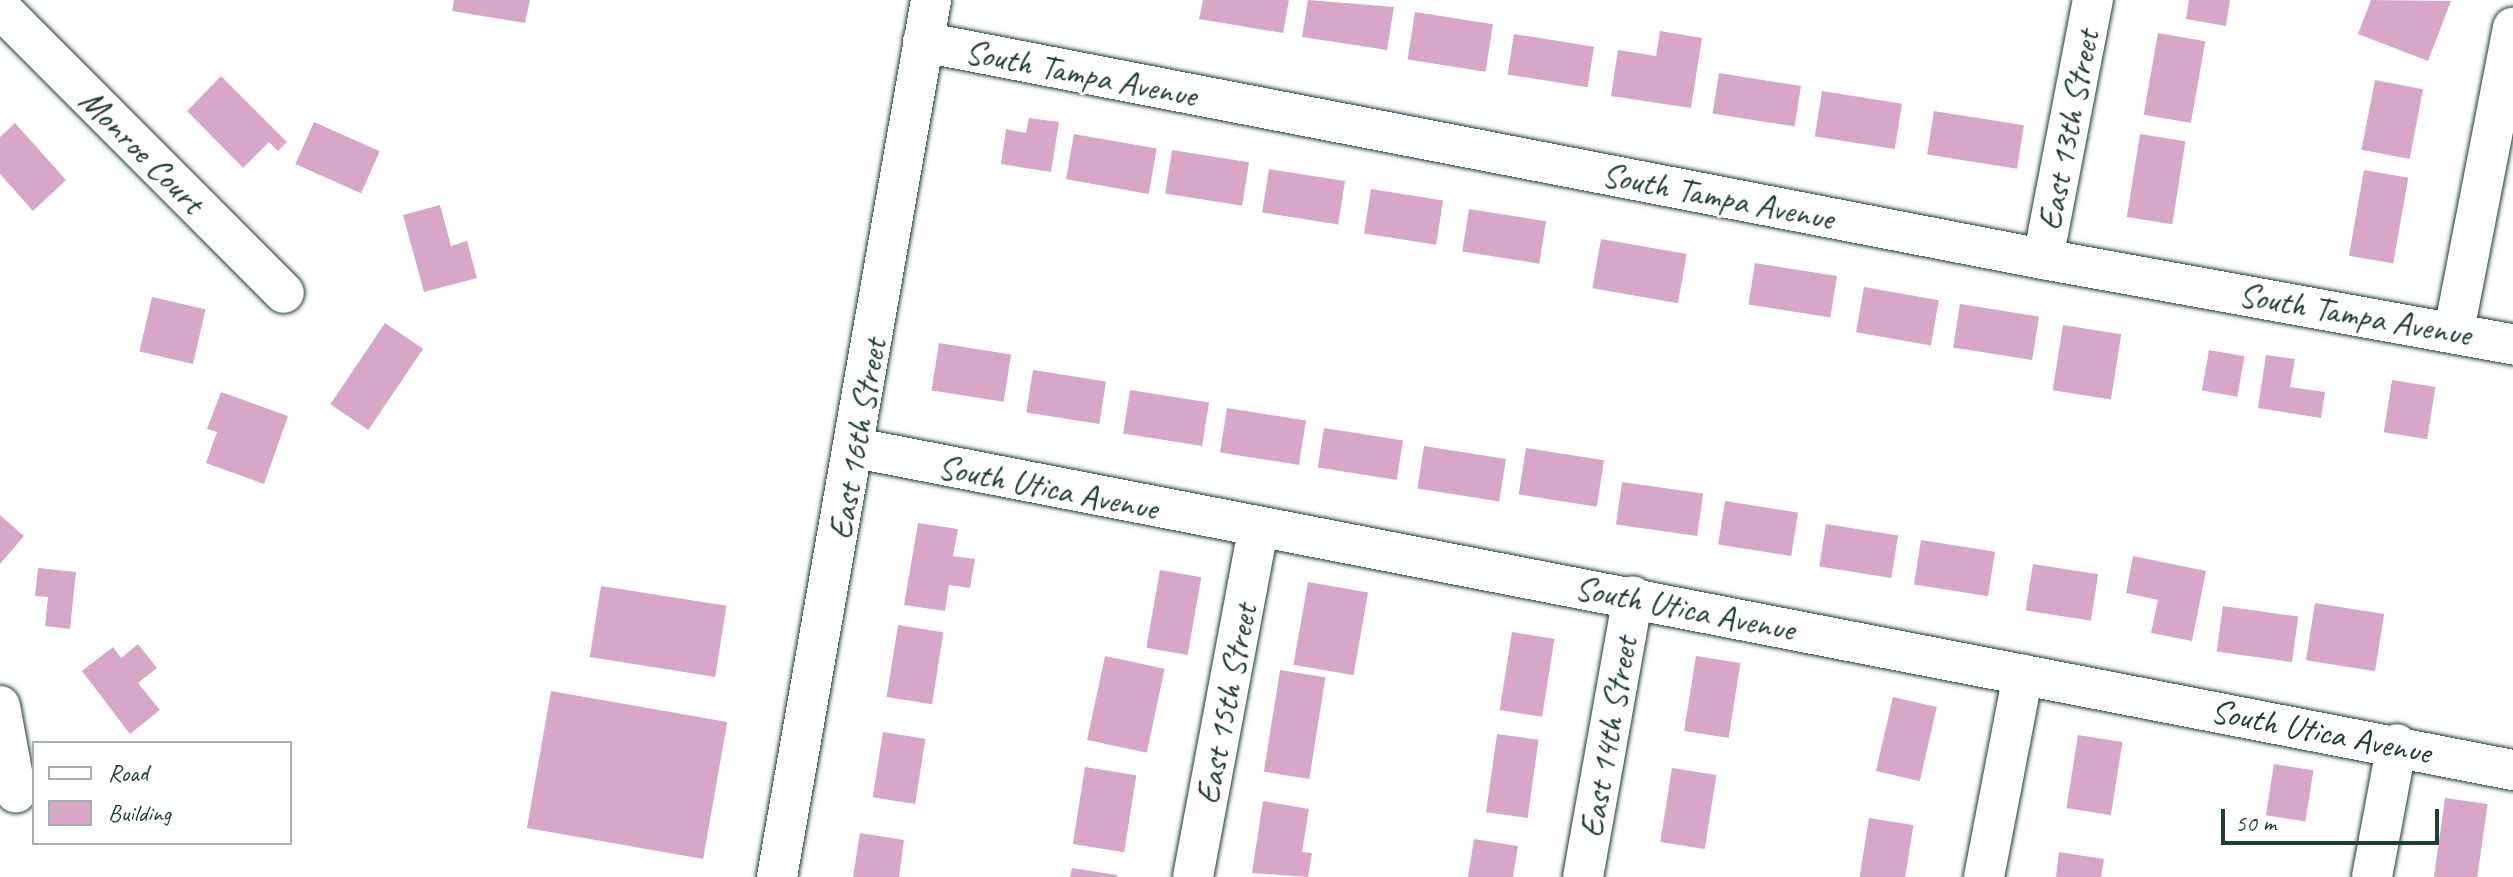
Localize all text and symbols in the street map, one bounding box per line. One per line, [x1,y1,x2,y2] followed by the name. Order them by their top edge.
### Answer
[2029,26,2107,234] street label: East 13th Street
[962,31,1200,115] street label: South Tampa Avenue
[71,80,213,222] street label: Monroe Court
[1599,154,1837,238] street label: South Tampa Avenue
[2236,274,2474,354] street label: South Tampa Avenue
[819,335,895,543] street label: East 16th Street
[934,446,1162,528] street label: South Utica Avenue
[1571,567,1799,649] street label: South Utica Avenue
[1187,600,1265,808] street label: East 15th Street
[1570,633,1646,841] street label: East 14th Street
[2207,690,2435,772] street label: South Utica Avenue
[32,741,292,845] legend
[108,758,148,788] text: Road
[2225,793,2443,843] scale bar
[108,798,171,828] text: Building
[2235,808,2276,838] text: 50 m

